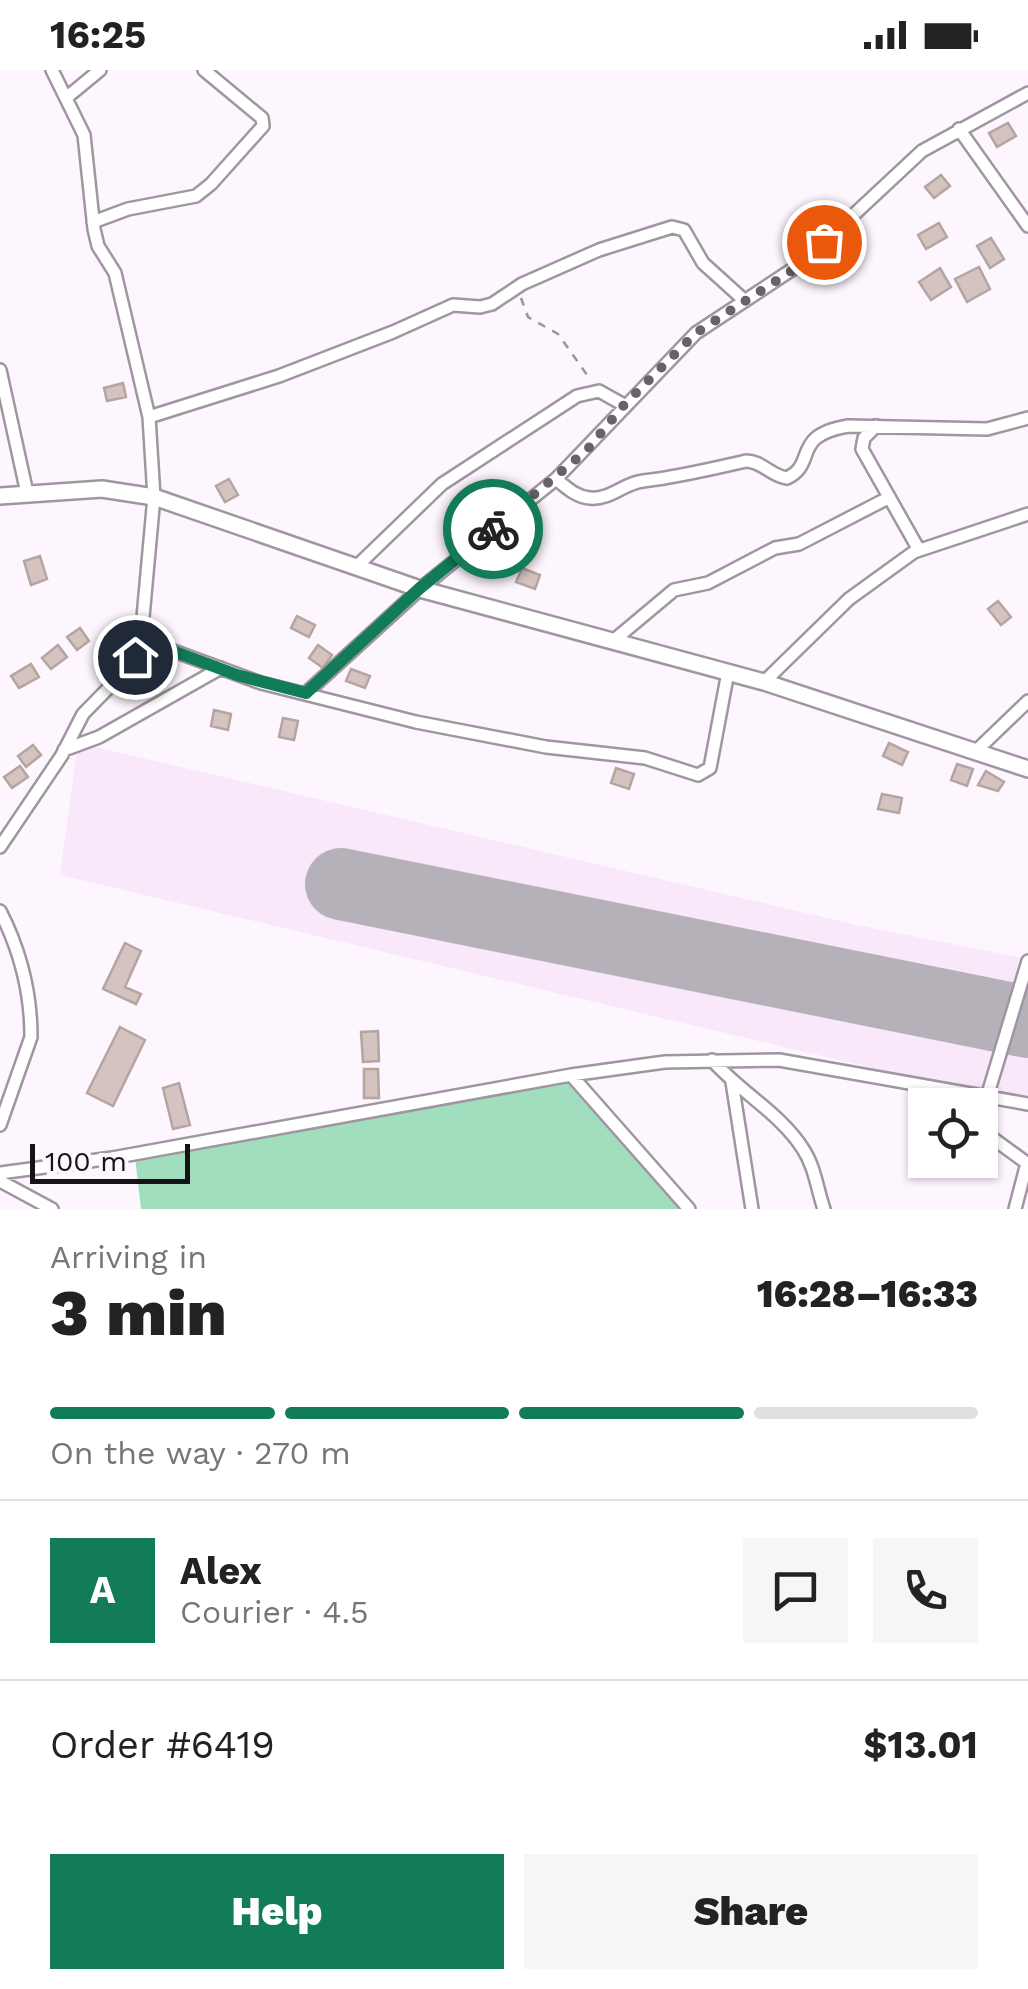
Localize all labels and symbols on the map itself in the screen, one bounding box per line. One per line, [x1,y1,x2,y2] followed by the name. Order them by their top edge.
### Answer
[782,200,867,285] pin
[443,479,543,579] courier
[93,615,178,700] pin
[30,1139,190,1184] scale bar

